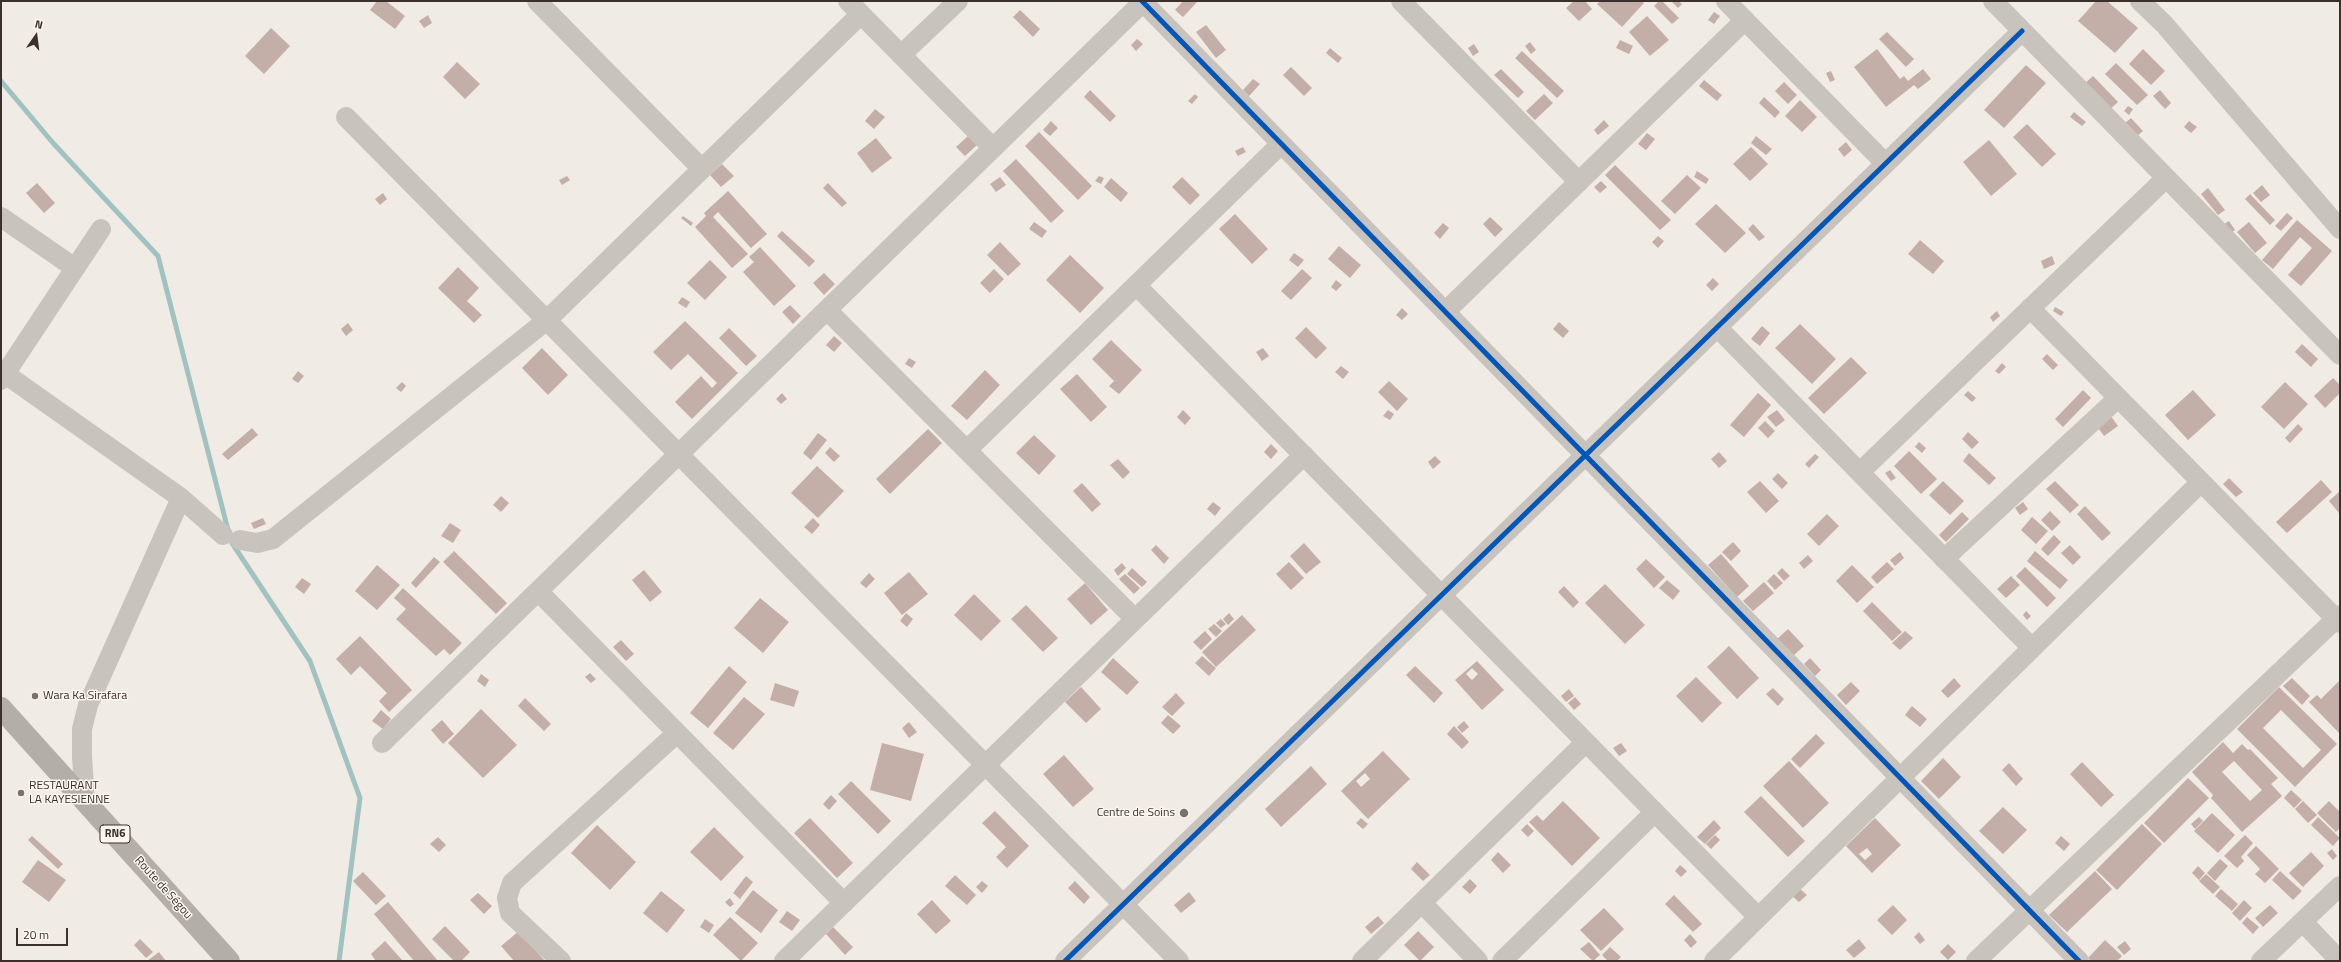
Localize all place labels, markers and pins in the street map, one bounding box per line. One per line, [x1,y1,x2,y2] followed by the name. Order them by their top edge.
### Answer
[43,689,127,703] place label: Wara Ka Sirafara
[30,691,40,701] marker: Wara Ka Sirafara
[29,779,110,807] place label: RESTAURANT LA KAYESIENNE
[16,788,26,798] marker: RESTAURANT LA KAYESIENNE
[1097,806,1175,820] place label: Centre de Soins
[1178,807,1190,819] marker: Centre de Soins

